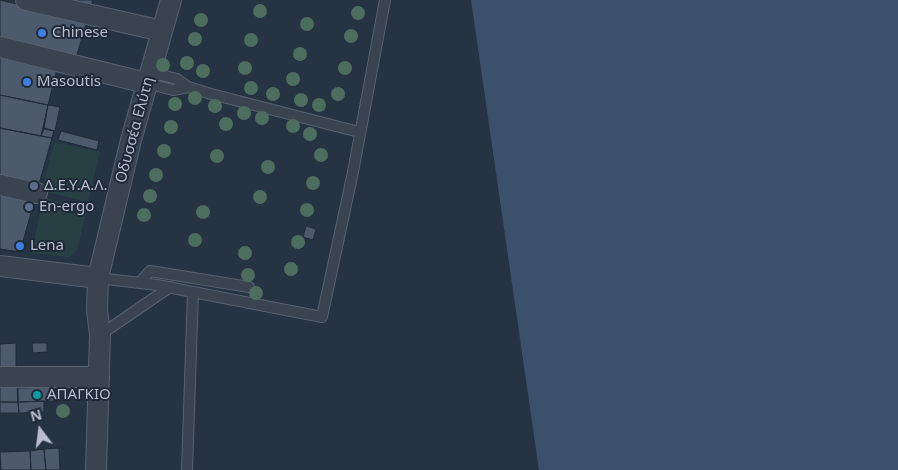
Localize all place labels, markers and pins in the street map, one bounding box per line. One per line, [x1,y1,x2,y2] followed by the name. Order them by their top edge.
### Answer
[52,24,108,42] place label: Chinese
[36,27,48,39] marker: Chinese
[37,73,101,91] place label: Masoutis
[21,76,33,88] marker: Masoutis
[44,177,107,195] place label: Δ.Ε.Υ.Α.Λ.
[28,180,40,192] marker: Δ.Ε.Υ.Α.Λ.
[39,198,94,216] place label: En-ergo
[23,201,35,213] marker: En-ergo
[30,237,64,255] place label: Lena
[14,240,26,252] marker: Lena
[47,386,111,404] place label: ΑΠΑΓΚΙΟ
[31,389,43,401] marker: ΑΠΑΓΚΙΟ

